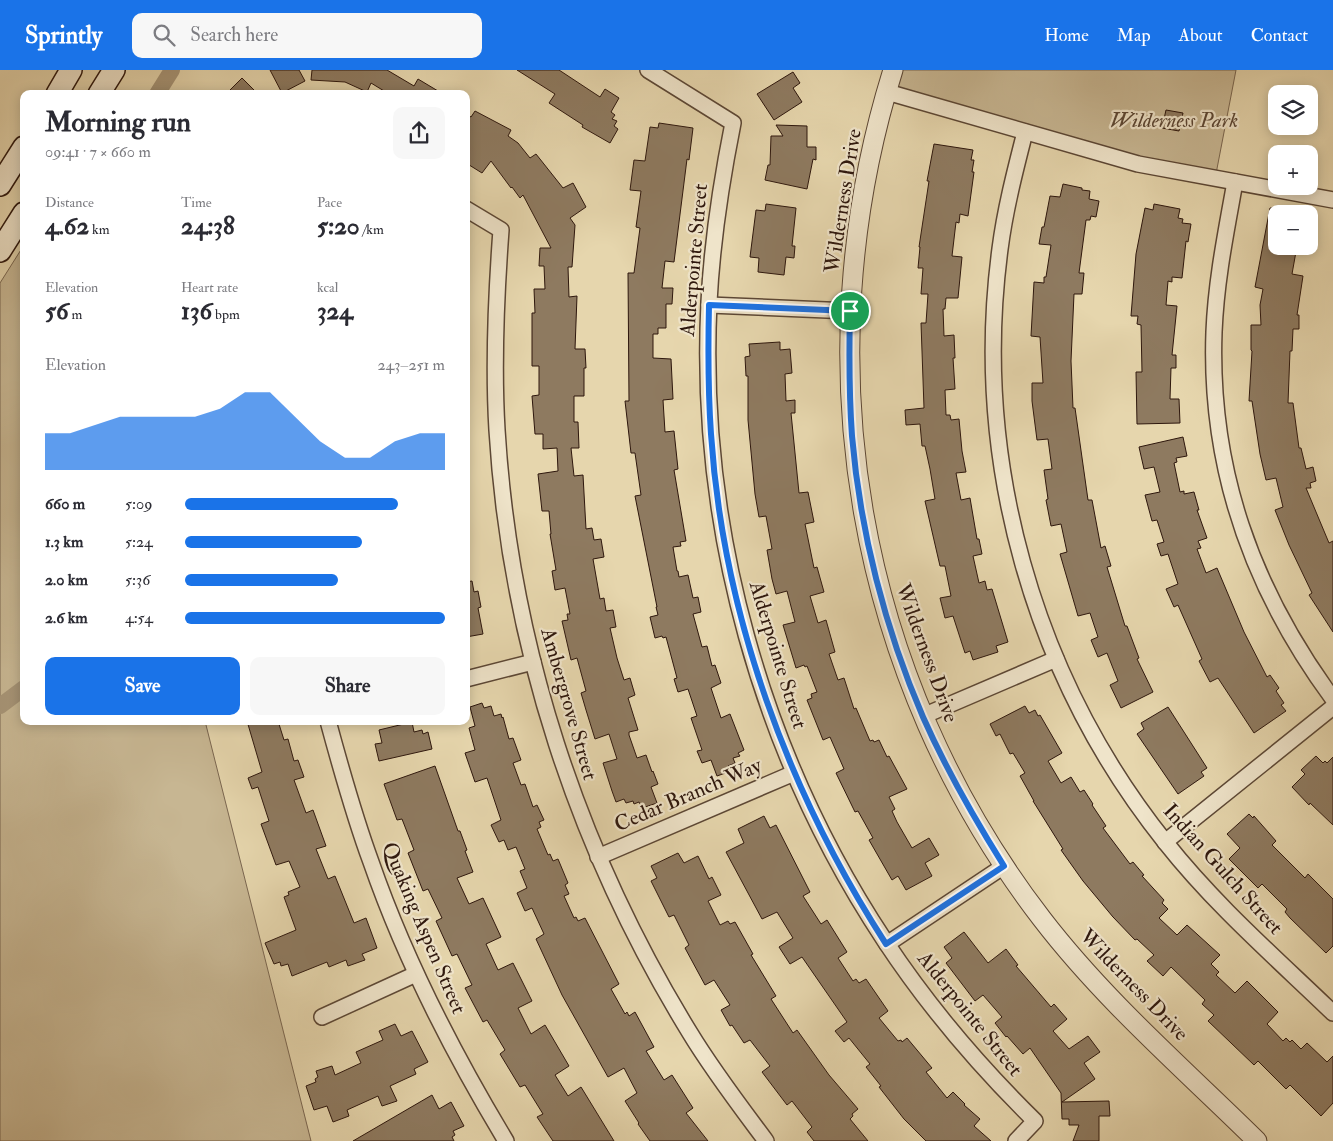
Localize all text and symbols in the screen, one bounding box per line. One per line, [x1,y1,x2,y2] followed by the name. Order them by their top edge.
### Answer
[132,13,482,58] search box
[25,20,102,51] text: Sprintly
[150,21,178,49] icon: search
[190,23,278,47] text: Search here
[1044,24,1089,47] text: Home
[1117,24,1151,47] text: Map
[1179,24,1223,47] text: About
[1251,24,1308,47] text: Contact
[1268,85,1318,255] map controls
[1268,85,1318,135] button: layers
[45,105,191,140] text: Morning run
[393,107,445,159] button: share
[1110,107,1238,134] park label: Wilderness Park
[818,127,868,276] street label: Wilderness Drive
[45,142,151,162] text: 09:41 · 7 × 660 m
[1268,145,1318,195] button: +
[674,182,714,338] street label: Alderpointe Street
[45,194,94,211] text: Distance
[181,194,212,211] text: Time
[317,194,342,211] text: Pace
[1268,205,1318,255] button: −
[45,211,89,242] text: 4.62
[181,211,235,242] text: 24:38
[317,211,360,242] text: 5:20
[89,221,110,238] text: km
[360,221,384,238] text: /km
[45,279,98,296] text: Elevation
[181,279,238,296] text: Heart rate
[317,279,338,296] text: kcal
[829,290,871,332] pin
[45,296,69,327] text: 56
[181,296,212,327] text: 136
[317,296,353,327] text: 324
[836,297,864,325] icon: arrive
[69,306,82,323] text: m
[212,306,240,323] text: bpm
[45,355,106,375] text: Elevation
[377,355,445,375] text: 243–251 m
[45,494,85,514] text: 660 m
[125,494,152,514] text: 5:09
[45,532,83,552] text: 1.3 km
[125,532,153,552] text: 5:24
[45,570,88,590] text: 2.0 km
[125,570,150,590] text: 5:36
[742,577,813,732] street label: Alderpointe Street
[889,579,965,726] street label: Wilderness Drive
[45,608,88,628] text: 2.6 km
[125,608,153,628] text: 4:54
[534,624,604,783] street label: Ambergrove Street
[45,657,240,715] button: Save
[250,657,445,715] button: Share
[610,752,766,838] street label: Cedar Branch Way
[1157,798,1289,940] street label: Indian Gulch Street
[376,838,472,1018] street label: Quaking Aspen Street
[1073,923,1194,1047] street label: Wilderness Drive
[911,945,1029,1082] street label: Alderpointe Street

